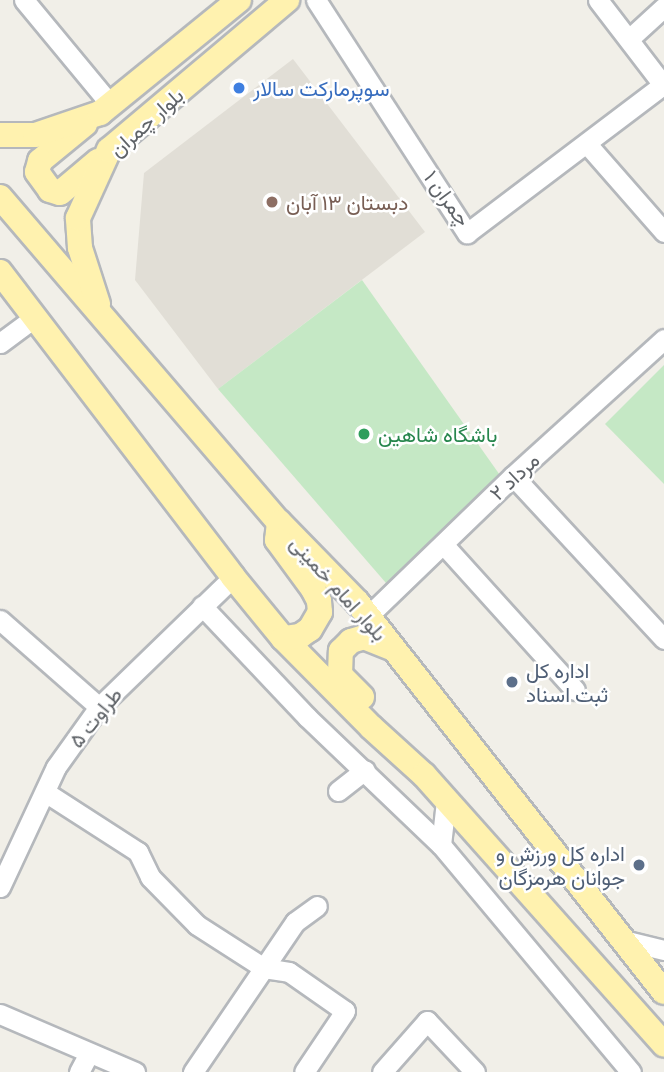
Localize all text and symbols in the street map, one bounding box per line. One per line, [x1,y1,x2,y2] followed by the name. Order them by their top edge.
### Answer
[253,75,390,101] place label: سوپرمارکت سالار
[231,80,247,96] marker: سوپرمارکت سالار
[104,82,188,162] street label: بلوار چمران
[419,165,477,231] street label: چمران ۱
[286,189,408,215] place label: دبستان ۱۳ آبان
[264,194,280,210] marker: دبستان ۱۳ آبان
[378,421,497,447] place label: باشگاه شاهین
[356,426,372,442] marker: باشگاه شاهین
[484,447,544,505] street label: مرداد ۲
[285,530,393,646] street label: بلوار امام خمینی
[526,657,608,707] place label: اداره کل ثبت اسناد
[504,674,520,690] marker: اداره کل ثبت اسناد
[63,682,127,752] street label: طراوت ۵
[496,840,625,890] place label: اداره کل ورزش و جوانان هرمزگان
[631,857,647,873] marker: اداره کل ورزش و جوانان هرمزگان

